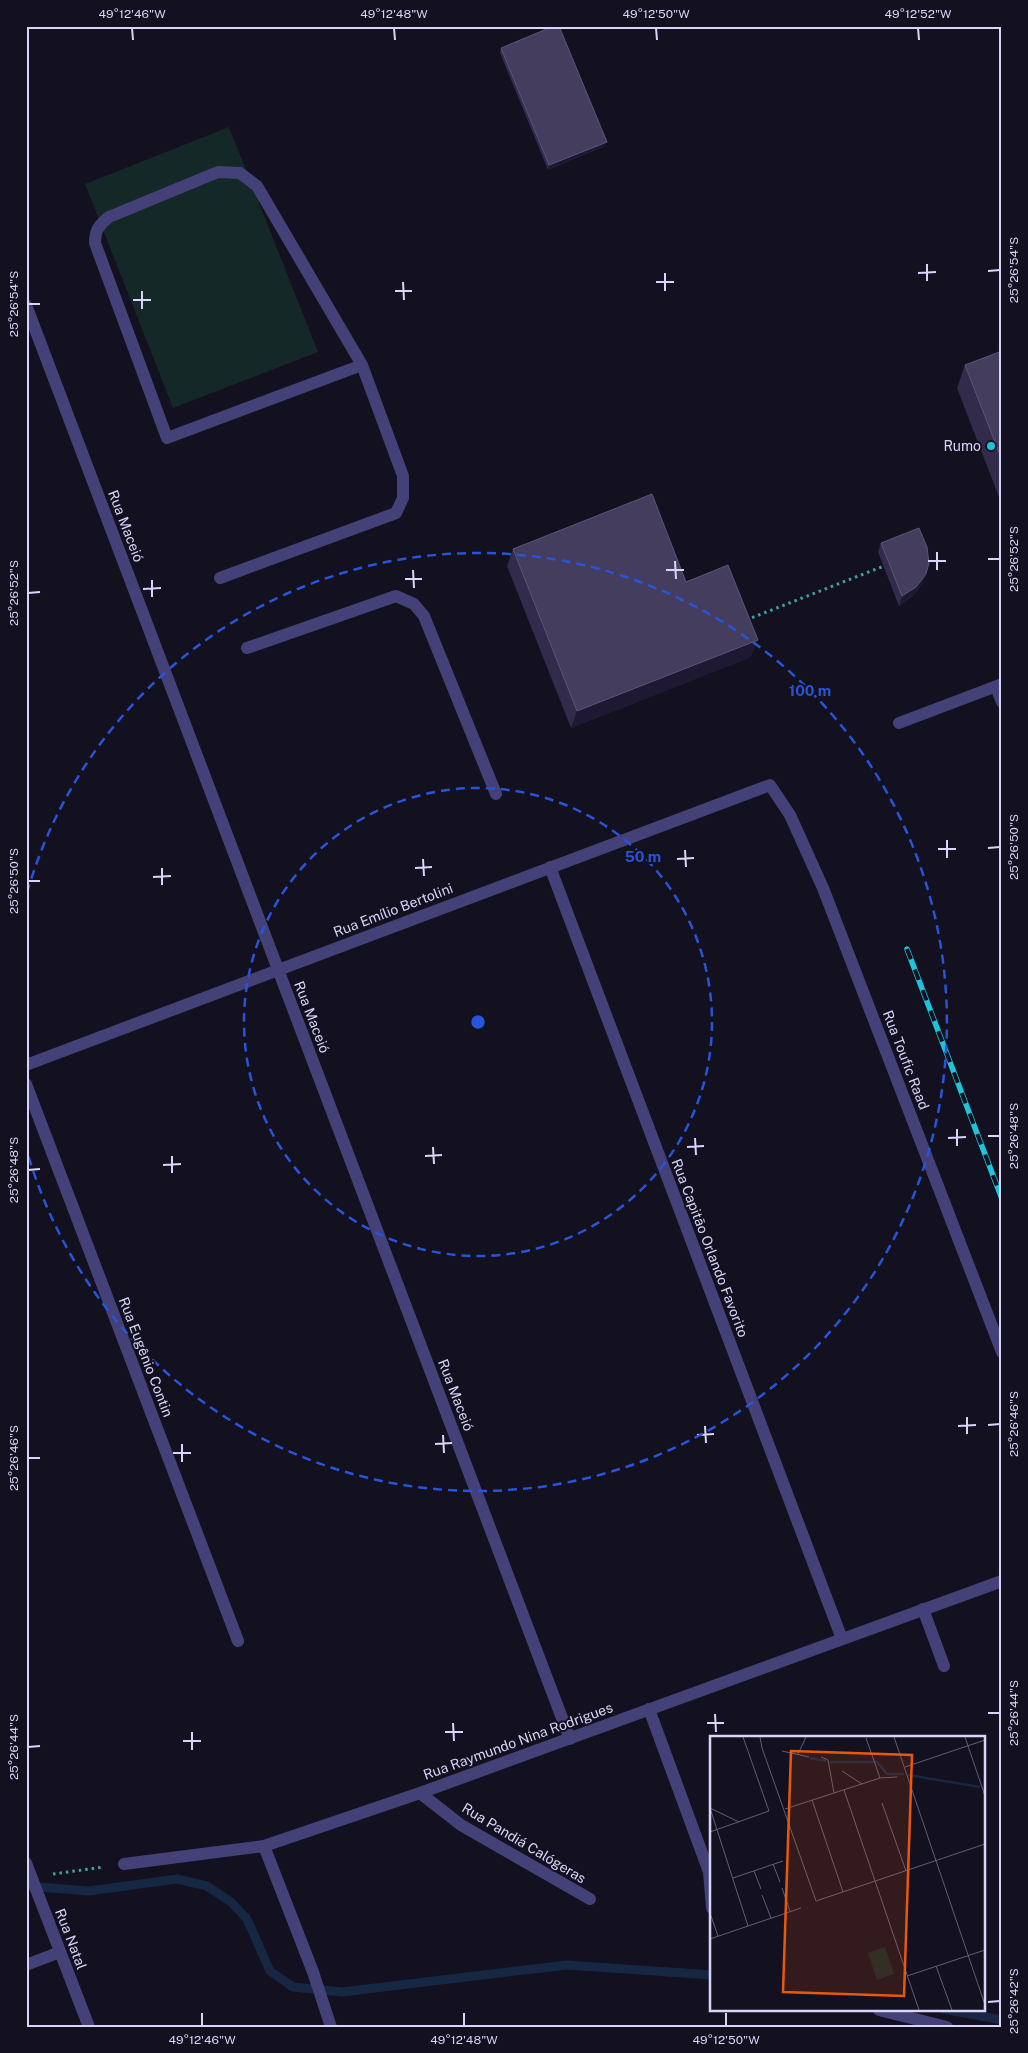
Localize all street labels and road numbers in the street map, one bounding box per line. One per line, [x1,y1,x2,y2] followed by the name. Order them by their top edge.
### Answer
[105,488,147,564] street label: Rua Maceió
[331,880,455,940] street label: Rua Emílio Bertolini
[291,979,333,1055] street label: Rua Maceió
[880,1008,932,1112] street label: Rua Toufic Raad
[668,1156,752,1340] street label: Rua Capitão Orlando Favorito
[116,1295,176,1419] street label: Rua Eugênio Contin
[435,1357,477,1433] street label: Rua Maceió
[421,1699,615,1783] street label: Rua Raymundo Nina Rodrigues
[459,1800,589,1886] street label: Rua Pandiá Calógeras
[52,1906,90,1972] street label: Rua Natal

